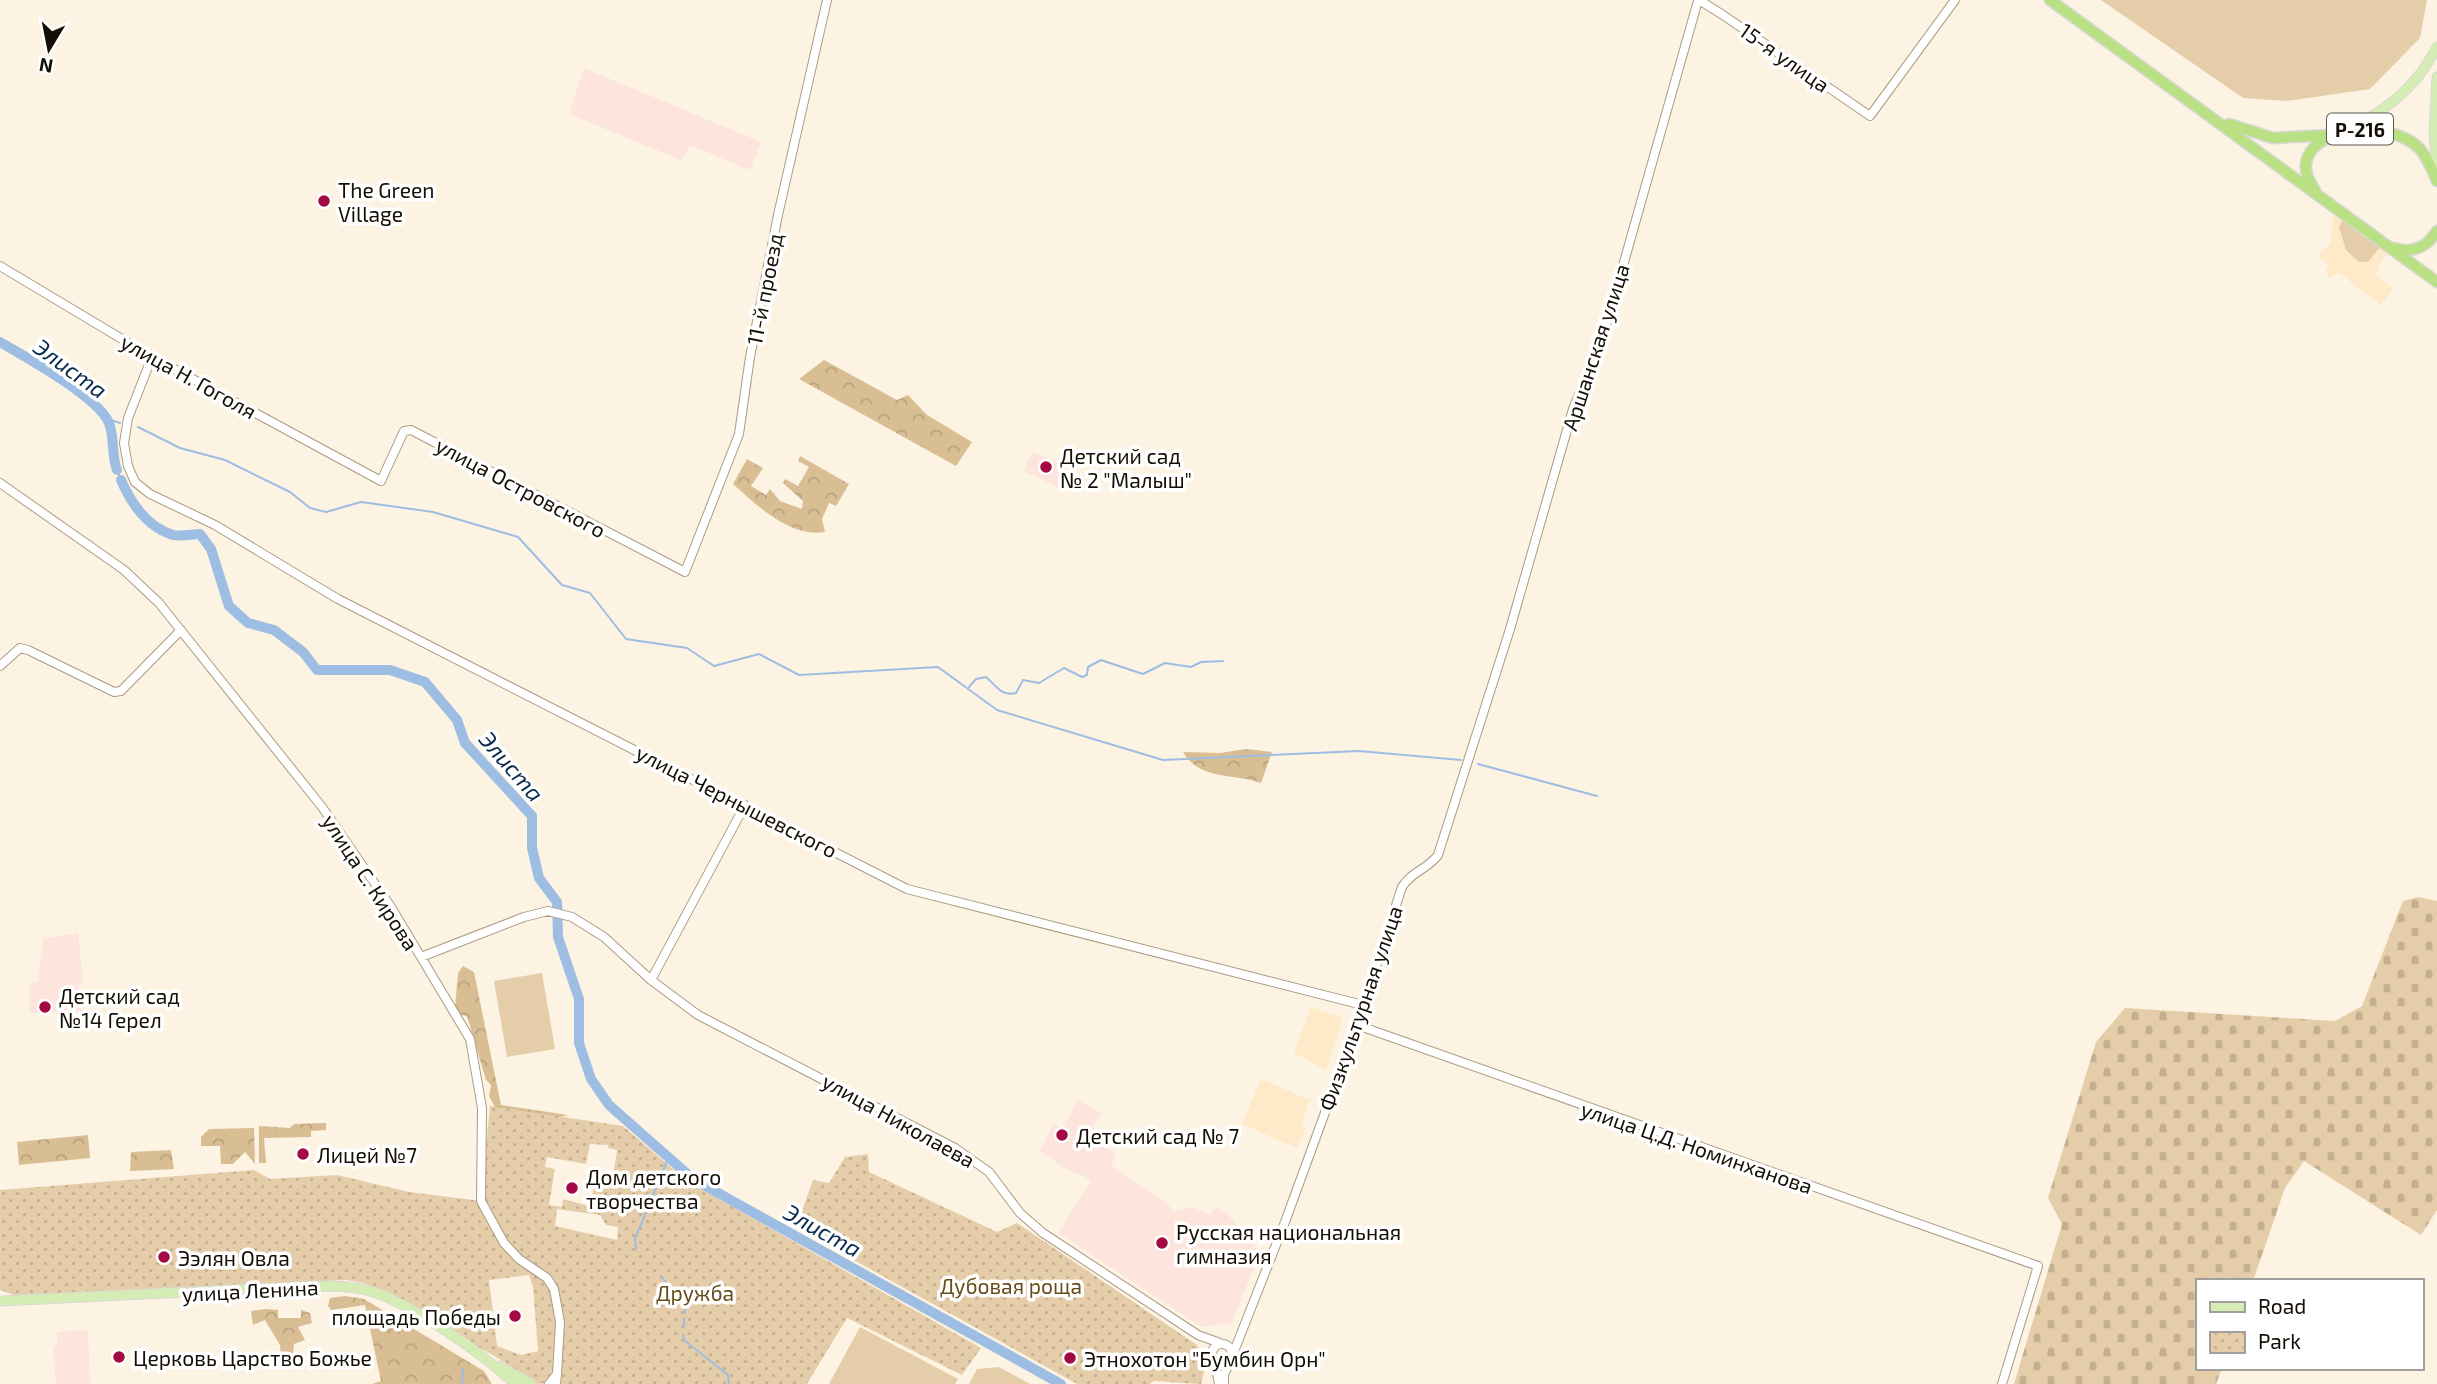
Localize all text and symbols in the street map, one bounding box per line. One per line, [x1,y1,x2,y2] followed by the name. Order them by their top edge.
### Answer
[14,14,84,84] north arrow
[1735,17,1835,98] street label: 15-я улица
[37,54,55,79] text: N
[2327,113,2393,144] road number: Р-216
[338,177,434,226] place label: The Green Village
[316,193,332,209] marker: The Green Village
[741,231,787,347] street label: 11-й проезд
[1556,260,1635,434] street label: Аршанская улица
[116,328,261,424] street label: улица Н. Гоголя
[29,332,113,404] water label: Элиста
[431,432,610,543] street label: улица Островского
[1060,443,1192,492] place label: Детский сад № 2 "Малыш"
[1038,459,1054,475] marker: Детский сад № 2 "Малыш"
[474,725,550,807] water label: Элиста
[632,739,842,863] street label: улица Чернышевского
[317,809,424,955] street label: улица С. Кирова
[1313,902,1408,1114] street label: Физкультурная улица
[59,983,180,1032] place label: Детский сад №14 Герел
[37,999,53,1015] marker: Детский сад №14 Герел
[818,1068,980,1173] street label: улица Николаева
[1578,1096,1816,1199] street label: улица Ц.Д. Номинханова
[1076,1123,1240,1148] place label: Детский сад № 7
[1054,1127,1070,1143] marker: Детский сад № 7
[317,1142,417,1167] place label: Лицей №7
[295,1146,311,1162] marker: Лицей №7
[586,1164,721,1213] place label: Дом детского творчества
[564,1180,580,1196] marker: Дом детского творчества
[780,1197,866,1263] water label: Элиста
[1176,1219,1401,1268] place label: Русская национальная гимназия
[1154,1235,1170,1251] marker: Русская национальная гимназия
[178,1245,290,1270] place label: Ээлян Овла
[156,1249,172,1265] marker: Ээлян Овла
[940,1273,1082,1299] park label: Дубовая роща
[181,1274,319,1307] street label: улица Ленина
[2196,1279,2423,1370] legend
[656,1280,734,1306] park label: Дружба
[2258,1293,2306,1318] text: Road
[332,1304,501,1329] place label: площадь Победы
[507,1308,523,1324] marker: площадь Победы
[2258,1328,2301,1353] text: Park
[133,1345,372,1370] place label: Церковь Царство Божье
[1084,1346,1326,1372] place label: Этнохотон "Бумбин Орн"
[111,1349,127,1365] marker: Церковь Царство Божье
[1062,1350,1078,1366] marker: Этнохотон "Бумбин Орн"

